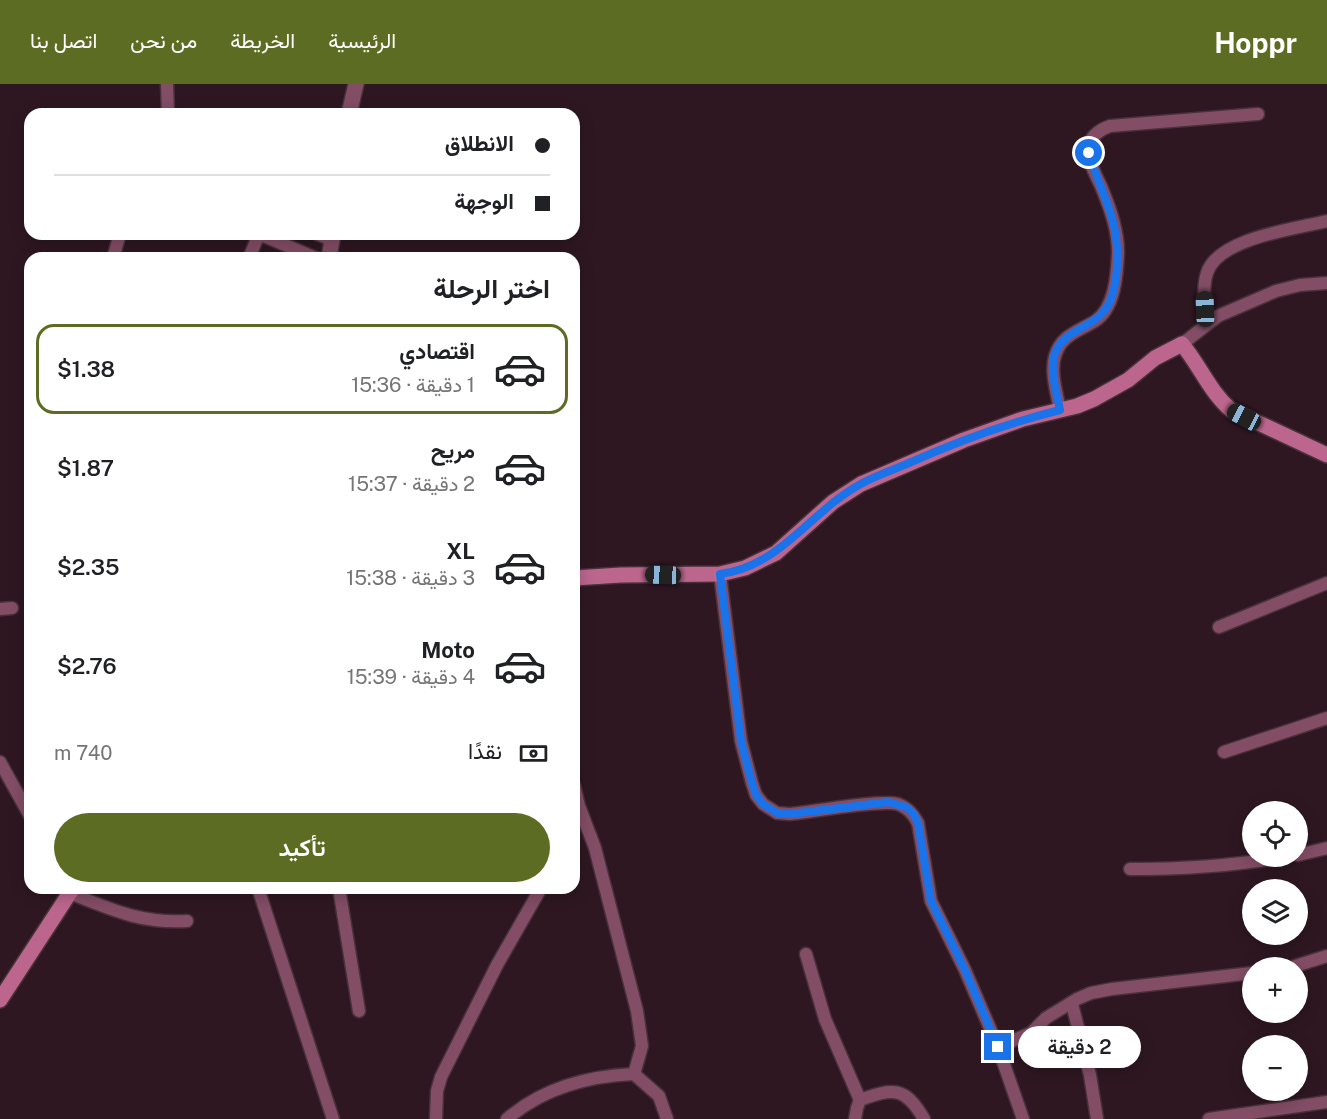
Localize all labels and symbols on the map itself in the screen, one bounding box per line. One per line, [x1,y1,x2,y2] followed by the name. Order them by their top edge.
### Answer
[1075,139,1102,166] route start
[1195,291,1215,327] car
[1224,401,1264,433] car
[645,565,681,585] car
[1019,1026,1142,1068] callout: 2 دقيقة
[984,1033,1011,1060] route end

